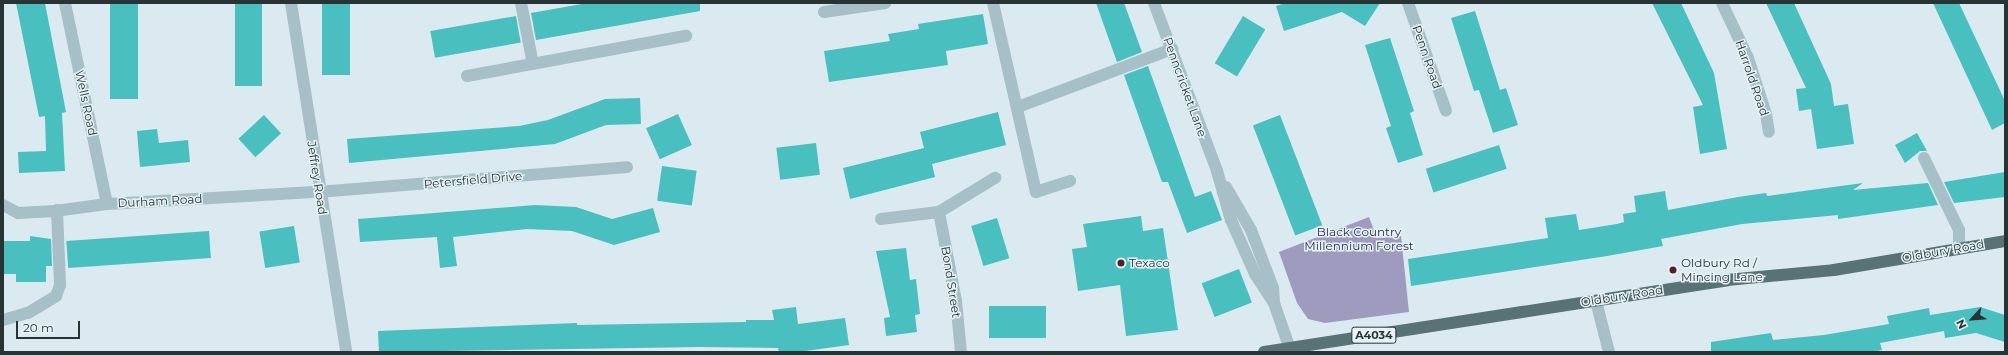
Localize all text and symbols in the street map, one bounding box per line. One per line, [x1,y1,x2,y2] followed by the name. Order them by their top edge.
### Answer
[1409,23,1445,91] street label: Penn Road
[1160,35,1210,139] street label: Penncricket Lane
[1732,38,1772,118] street label: Harrold Road
[72,69,100,137] street label: Wells Road
[304,140,330,216] street label: Jeffrey Road
[423,169,523,191] street label: Petersfield Drive
[117,192,203,210] street label: Durham Road
[1304,225,1414,253] park label: Black Country Millennium Forest
[1901,237,1985,265] street label: Oldbury Road
[938,245,964,319] street label: Bond Street
[1129,256,1170,270] place label: Texaco
[1681,256,1763,284] place label: Oldbury Rd / Mincing Lane
[1116,258,1126,268] marker: Texaco
[1668,265,1678,275] marker: Oldbury Rd / Mincing Lane
[1580,282,1664,310] street label: Oldbury Road
[1952,299,1992,339] north arrow
[18,313,82,339] scale bar
[1953,317,1969,331] text: N
[23,320,54,335] text: 20 m
[1351,326,1397,344] road number: A4034

